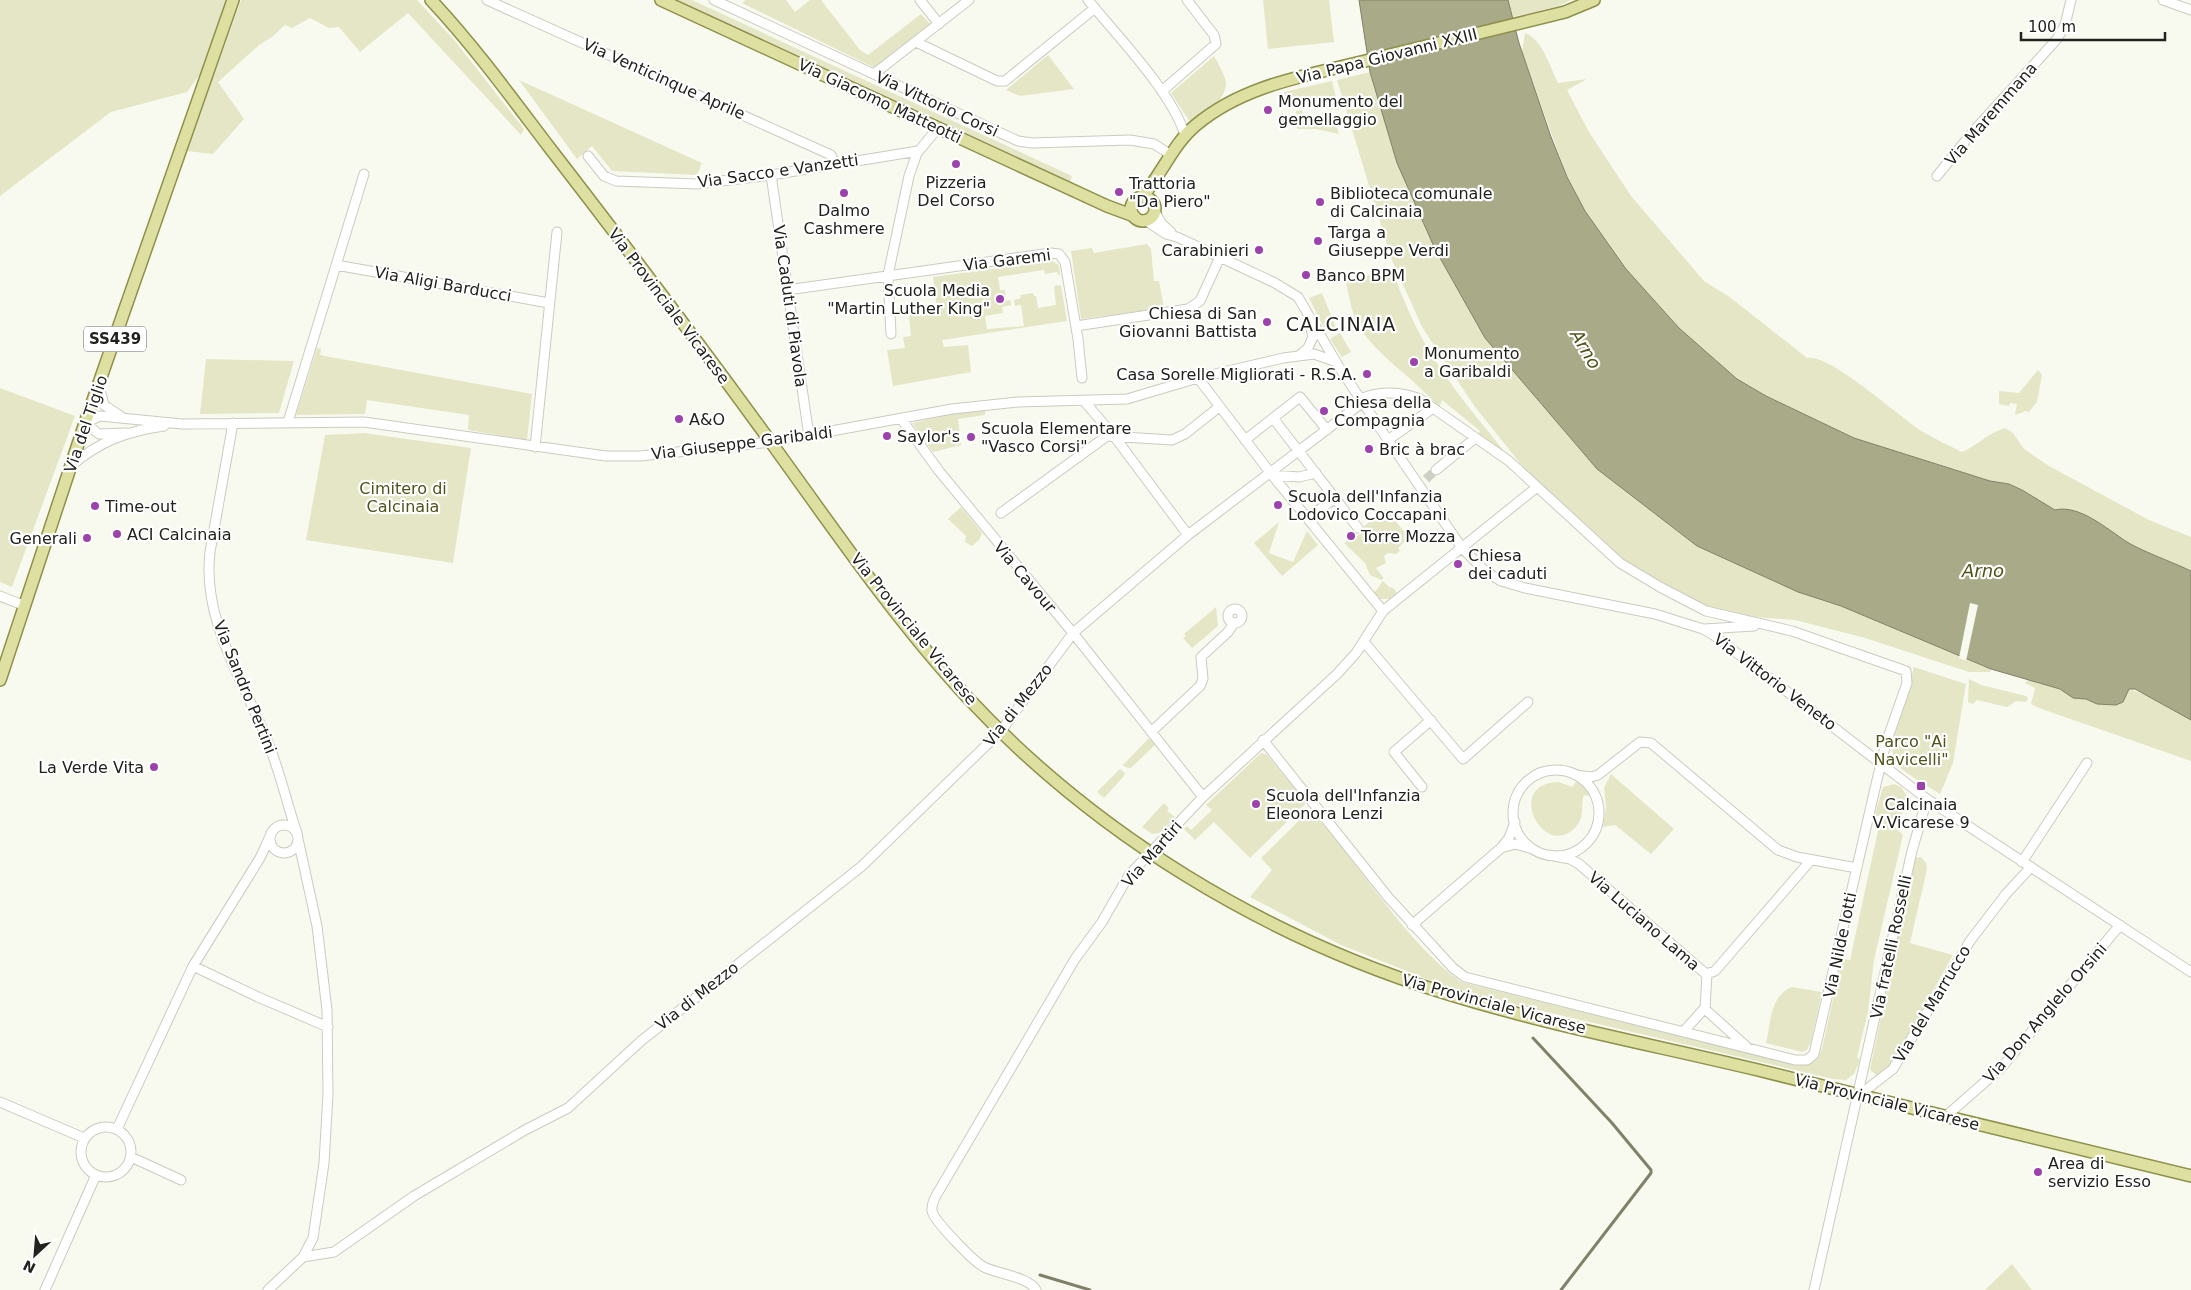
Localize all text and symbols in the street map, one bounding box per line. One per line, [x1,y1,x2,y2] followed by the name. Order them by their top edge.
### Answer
[2021,10,2165,42] scale bar
[2028,18,2076,36] text: 100 m
[1295,24,1479,88] street label: Via Papa Giovanni XXIII
[580,35,748,123] street label: Via Venticinque Aprile
[795,55,965,147] street label: Via Giacomo Matteotti
[1941,59,2041,169] street label: Via Maremmana
[872,67,1002,141] street label: Via Vittorio Corsi
[1278,92,1403,129] place label: Monumento del gemellaggio
[1262,104,1274,116] marker: Monumento del gemellaggio
[696,150,860,192] street label: Via Sacco e Vanzetti
[950,158,962,170] marker: Pizzeria Del Corso
[917,173,995,210] place label: Pizzeria Del Corso
[1128,174,1211,211] place label: Trattoria "Da Piero"
[1330,184,1493,221] place label: Biblioteca comunale di Calcinaia
[1113,186,1125,198] marker: Trattoria "Da Piero"
[838,187,850,199] marker: Dalmo Cashmere
[1314,196,1326,208] marker: Biblioteca comunale di Calcinaia
[804,201,884,238] place label: Dalmo Cashmere
[1327,223,1449,260] place label: Targa a Giuseppe Verdi
[769,224,811,388] street label: Via Caduti di Piavola
[604,225,734,387] street label: Via Provinciale Vicarese
[1312,235,1324,247] marker: Targa a Giuseppe Verdi
[1162,241,1249,260] place label: Carabinieri
[1253,244,1265,256] marker: Carabinieri
[962,245,1052,275] street label: Via Garemi
[373,263,513,305] street label: Via Aligi Barducci
[1316,266,1405,285] place label: Banco BPM
[1300,269,1312,281] marker: Banco BPM
[827,281,990,318] place label: Scuola Media "Martin Luther King"
[994,293,1006,305] marker: Scuola Media "Martin Luther King"
[1119,304,1257,341] place label: Chiesa di San Giovanni Battista
[1286,313,1396,335] district label: CALCINAIA
[1261,316,1273,328] marker: Chiesa di San Giovanni Battista
[1566,325,1606,372] water label: Arno
[84,326,146,352] road number: SS439
[1424,344,1520,381] place label: Monumento a Garibaldi
[1408,356,1420,368] marker: Monumento a Garibaldi
[1116,365,1357,384] place label: Casa Sorelle Migliorati - R.S.A.
[1361,368,1373,380] marker: Casa Sorelle Migliorati - R.S.A.
[60,373,112,475] street label: Via del Tiglio
[1334,393,1432,430] place label: Chiesa della Compagnia
[1318,405,1330,417] marker: Chiesa della Compagnia
[689,410,725,429] place label: A&O
[673,413,685,425] marker: A&O
[981,419,1131,456] place label: Scuola Elementare "Vasco Corsi"
[650,422,834,464] street label: Via Giuseppe Garibaldi
[897,427,960,446] place label: Saylor's
[881,430,893,442] marker: Saylor's
[965,431,977,443] marker: Scuola Elementare "Vasco Corsi"
[1379,440,1465,459] place label: Bric à brac
[1363,443,1375,455] marker: Bric à brac
[359,479,447,516] park label: Cimitero di Calcinaia
[1288,487,1447,524] place label: Scuola dell'Infanzia Lodovico Coccapani
[104,497,176,516] place label: Time-out
[1272,499,1284,511] marker: Scuola dell'Infanzia Lodovico Coccapani
[89,500,101,512] marker: Time-out
[127,525,232,544] place label: ACI Calcinaia
[1360,527,1456,546] place label: Torre Mozza
[111,528,123,540] marker: ACI Calcinaia
[10,529,77,548] place label: Generali
[1345,530,1357,542] marker: Torre Mozza
[81,532,93,544] marker: Generali
[990,538,1060,617] street label: Via Cavour
[1468,546,1547,583] place label: Chiesa dei caduti
[847,549,981,709] street label: Via Provinciale Vicarese
[1452,558,1464,570] marker: Chiesa dei caduti
[1961,560,2004,581] water label: Arno
[210,618,280,756] street label: Via Sandro Pertini
[1710,630,1840,734] street label: Via Vittorio Veneto
[980,660,1056,750] street label: Via di Mezzo
[1873,732,1949,769] park label: Parco "Ai Navicelli"
[38,758,144,777] place label: La Verde Vita
[148,761,160,773] marker: La Verde Vita
[1915,780,1927,792] marker: Calcinaia V.Vicarese 9
[1266,786,1421,823] place label: Scuola dell'Infanzia Eleonora Lenzi
[1872,795,1970,832] place label: Calcinaia V.Vicarese 9
[1250,798,1262,810] marker: Scuola dell'Infanzia Eleonora Lenzi
[1118,817,1186,891] street label: Via Martiri
[1585,868,1703,974] street label: Via Luciano Lama
[1866,873,1916,1021] street label: Via fratelli Rosselli
[1820,891,1860,999] street label: Via Nilde Iotti
[1979,939,2111,1087] street label: Via Don Anglelo Orsini
[1889,942,1975,1066] street label: Via del Marrucco
[652,958,742,1034] street label: Via di Mezzo
[1400,970,1588,1038] street label: Via Provinciale Vicarese
[1793,1070,1981,1134] street label: Via Provinciale Vicarese
[2048,1154,2151,1191] place label: Area di servizio Esso
[2032,1166,2044,1178] marker: Area di servizio Esso
[10,1230,60,1280] north arrow
[21,1257,38,1276] text: N

